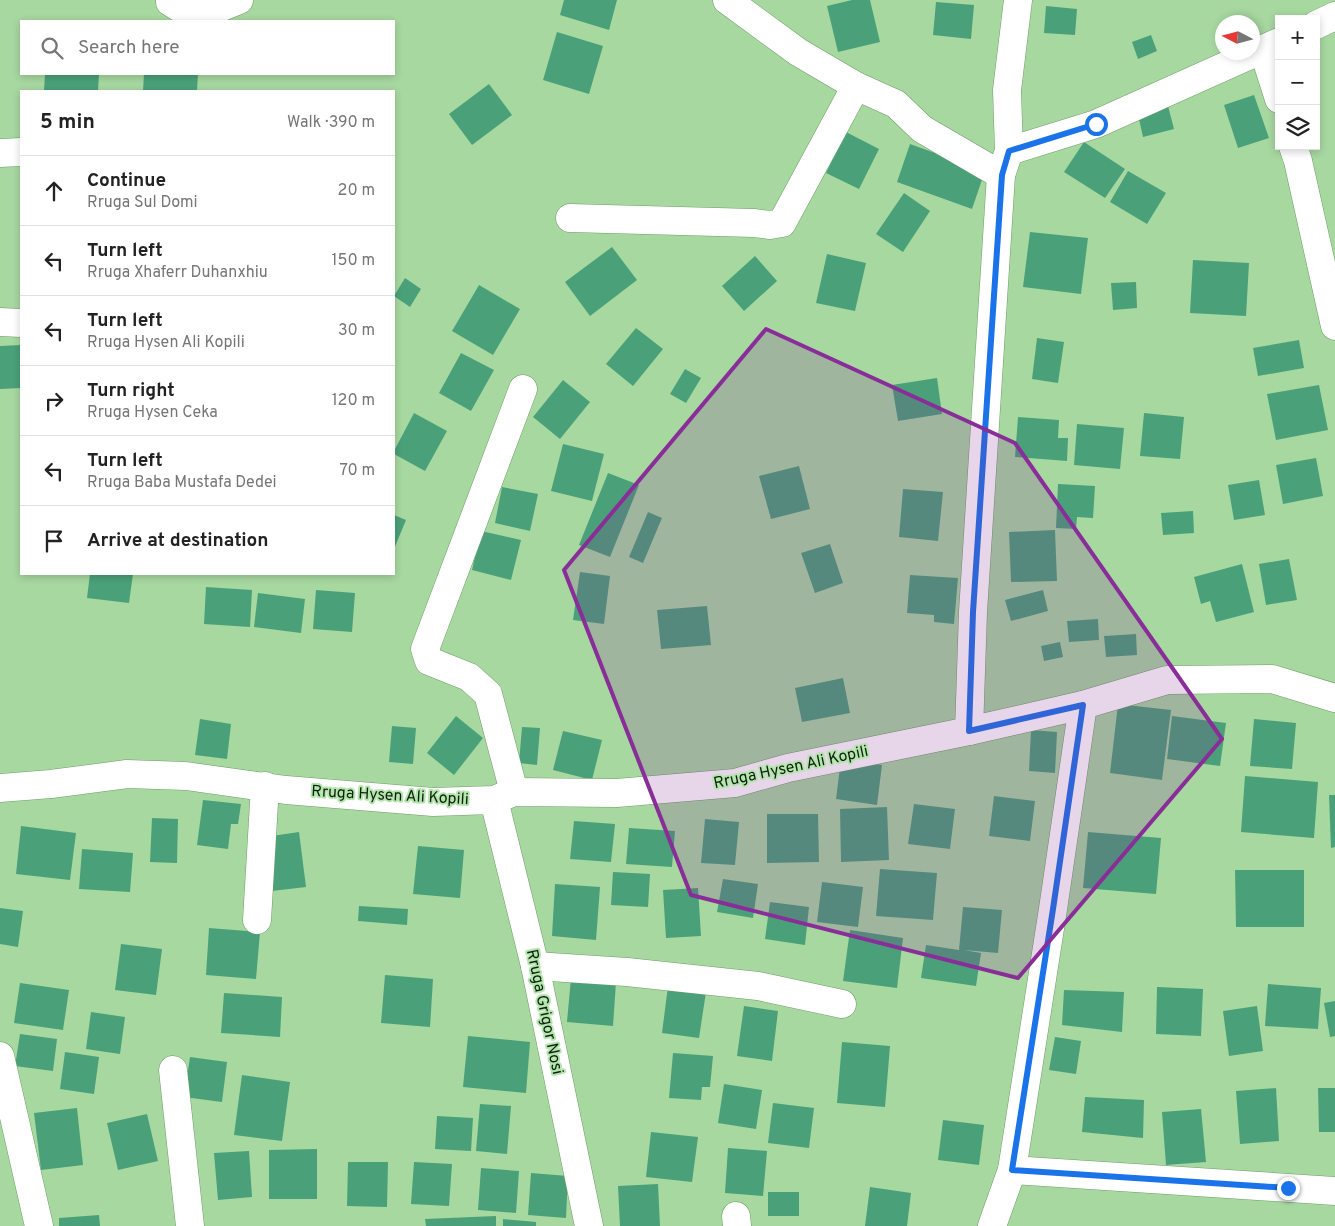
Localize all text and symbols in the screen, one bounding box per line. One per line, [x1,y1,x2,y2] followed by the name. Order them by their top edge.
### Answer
[1215,15,1260,60] north arrow
[1275,15,1320,150] map controls
[1275,15,1320,60] button: +
[20,20,395,75] search box
[38,34,66,62] icon: search
[78,36,180,60] text: Search here
[1275,60,1320,105] button: −
[1275,105,1320,150] button: layers
[40,109,95,136] text: 5 min
[287,113,375,133] text: Walk · 390 m
[1085,113,1108,136] route start
[87,169,166,193] text: Continue
[40,177,68,205] icon: ahead
[338,181,375,201] text: 20 m
[87,193,198,213] text: Rruga Sul Domi
[87,239,163,263] text: Turn left
[40,247,68,275] icon: left
[332,251,375,271] text: 150 m
[87,263,268,283] text: Rruga Xhaferr Duhanxhiu
[87,309,163,333] text: Turn left
[40,317,68,345] icon: left
[338,321,375,341] text: 30 m
[87,333,245,353] text: Rruga Hysen Ali Kopili
[87,379,175,403] text: Turn right
[40,387,68,415] icon: right
[332,391,375,411] text: 120 m
[87,403,218,423] text: Rruga Hysen Ceka
[87,449,163,473] text: Turn left
[40,457,68,485] icon: left
[340,461,375,481] text: 70 m
[87,473,277,493] text: Rruga Baba Mustafa Dedei
[40,527,68,555] icon: arrive
[87,529,268,553] text: Arrive at destination
[712,742,870,794] street label: Rruga Hysen Ali Kopili
[311,782,469,810] street label: Rruga Hysen Ali Kopili
[521,948,567,1076] street label: Rruga Grigor Nosi
[1277,1177,1300,1200] route end

